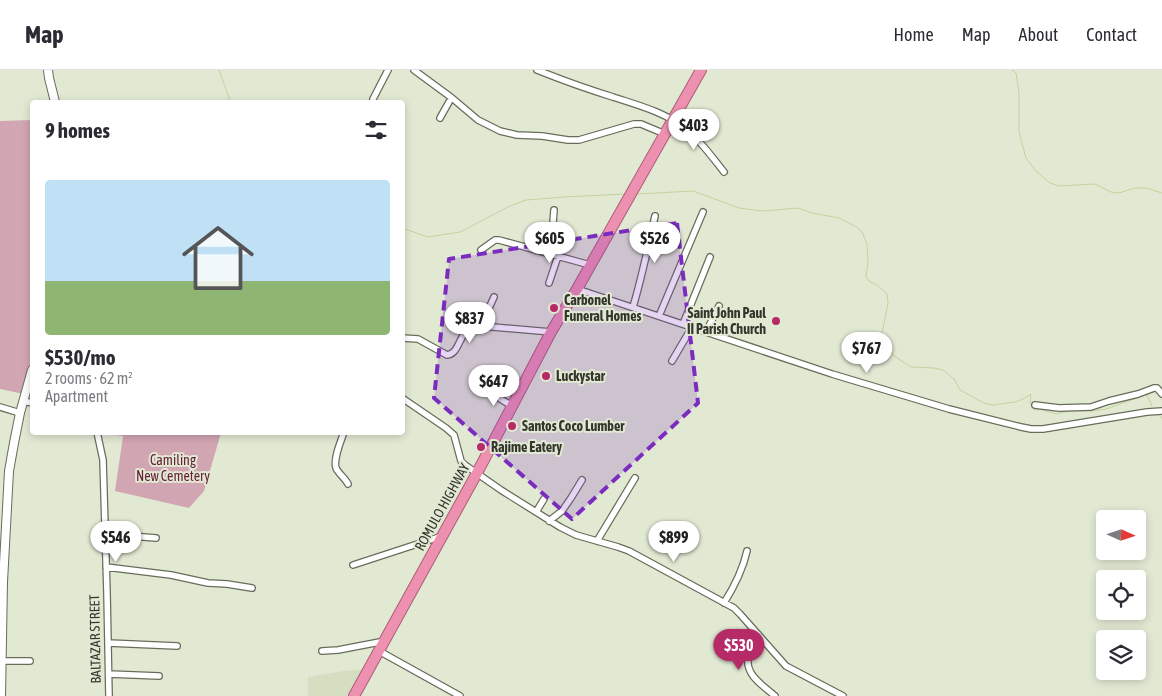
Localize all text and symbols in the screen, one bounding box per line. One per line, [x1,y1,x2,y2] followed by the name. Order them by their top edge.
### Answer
[25,21,64,48] text: Map
[894,24,934,45] text: Home
[962,24,991,45] text: Map
[1019,24,1058,45] text: About
[1086,24,1137,45] text: Contact
[664,108,724,151] pin: $403
[362,116,390,144] icon: filters
[679,116,709,134] text: $403
[45,118,110,142] text: 9 homes
[173,213,263,303] icon: home
[520,222,580,264] pin: $605
[625,222,685,264] pin: $526
[535,229,565,247] text: $605
[640,229,670,247] text: $526
[564,292,642,324] place label: Carbonel Funeral Homes
[440,302,500,344] pin: $837
[548,302,560,314] marker: Carbonel Funeral Homes
[687,305,766,337] place label: Saint John Paul II Parish Church
[455,309,485,327] text: $837
[770,315,782,327] marker: Saint John Paul II Parish Church
[837,332,897,374] pin: $767
[852,339,882,357] text: $767
[45,345,116,369] text: $530/mo
[464,364,524,407] pin: $647
[556,368,606,384] place label: Luckystar
[45,369,133,387] text: 2 rooms · 62 m²
[540,370,552,382] marker: Luckystar
[479,372,509,390] text: $647
[45,387,108,405] text: Apartment
[522,418,625,434] place label: Santos Coco Lumber
[506,420,518,432] marker: Santos Coco Lumber
[491,439,562,455] place label: Rajime Eatery
[475,441,487,453] marker: Rajime Eatery
[136,452,210,484] park label: Camiling New Cemetery
[411,460,473,553] street label: ROMULO HIGHWAY
[1096,510,1146,560] north arrow
[1096,510,1146,680] map controls
[86,520,146,563] pin: $546
[644,520,704,563] pin: $899
[101,528,131,546] text: $546
[659,528,689,546] text: $899
[1096,570,1146,620] button: locate
[86,594,104,684] street label: BALTAZAR STREET
[709,628,769,671] pin: $530
[1096,630,1146,680] button: layers
[724,636,754,654] text: $530

